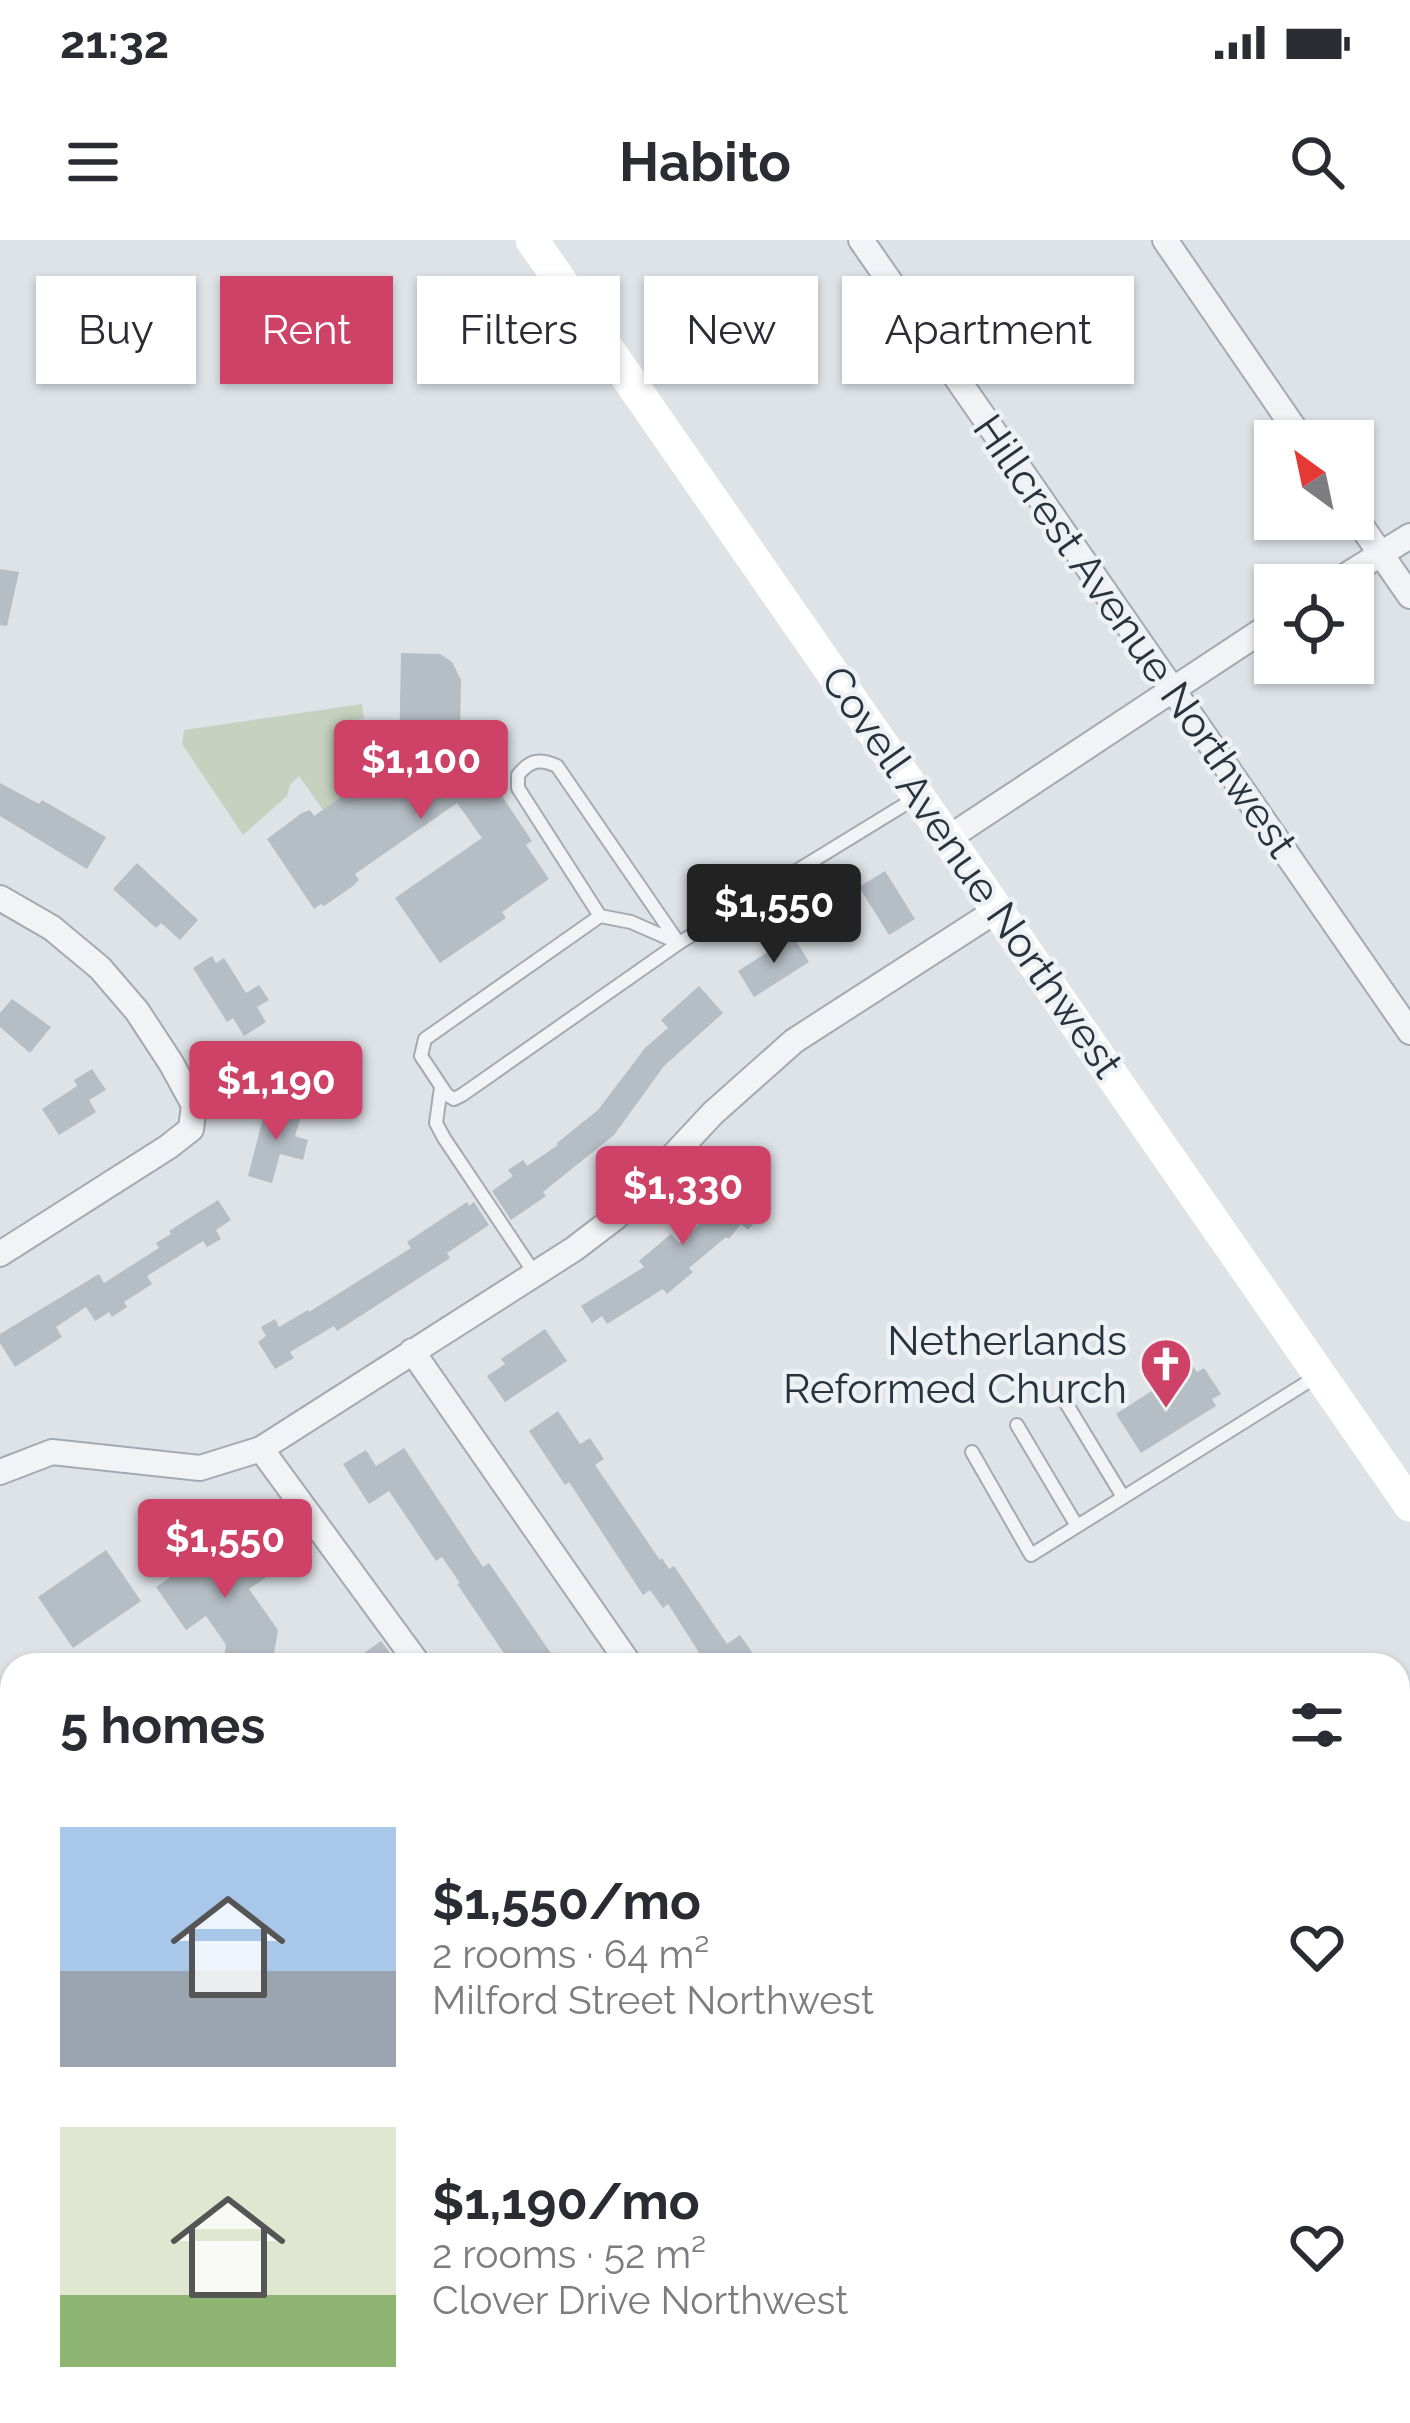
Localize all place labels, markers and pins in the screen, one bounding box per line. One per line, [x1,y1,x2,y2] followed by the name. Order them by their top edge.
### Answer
[323,720,519,822] pin: $1,100
[676,864,872,966] pin: $1,550
[178,1041,374,1143] pin: $1,190
[585,1146,781,1248] pin: $1,330
[783,1316,1127,1413] place label: Netherlands Reformed Church
[1138,1336,1194,1410] church icon: Netherlands Reformed Church
[127,1499,323,1601] pin: $1,550

